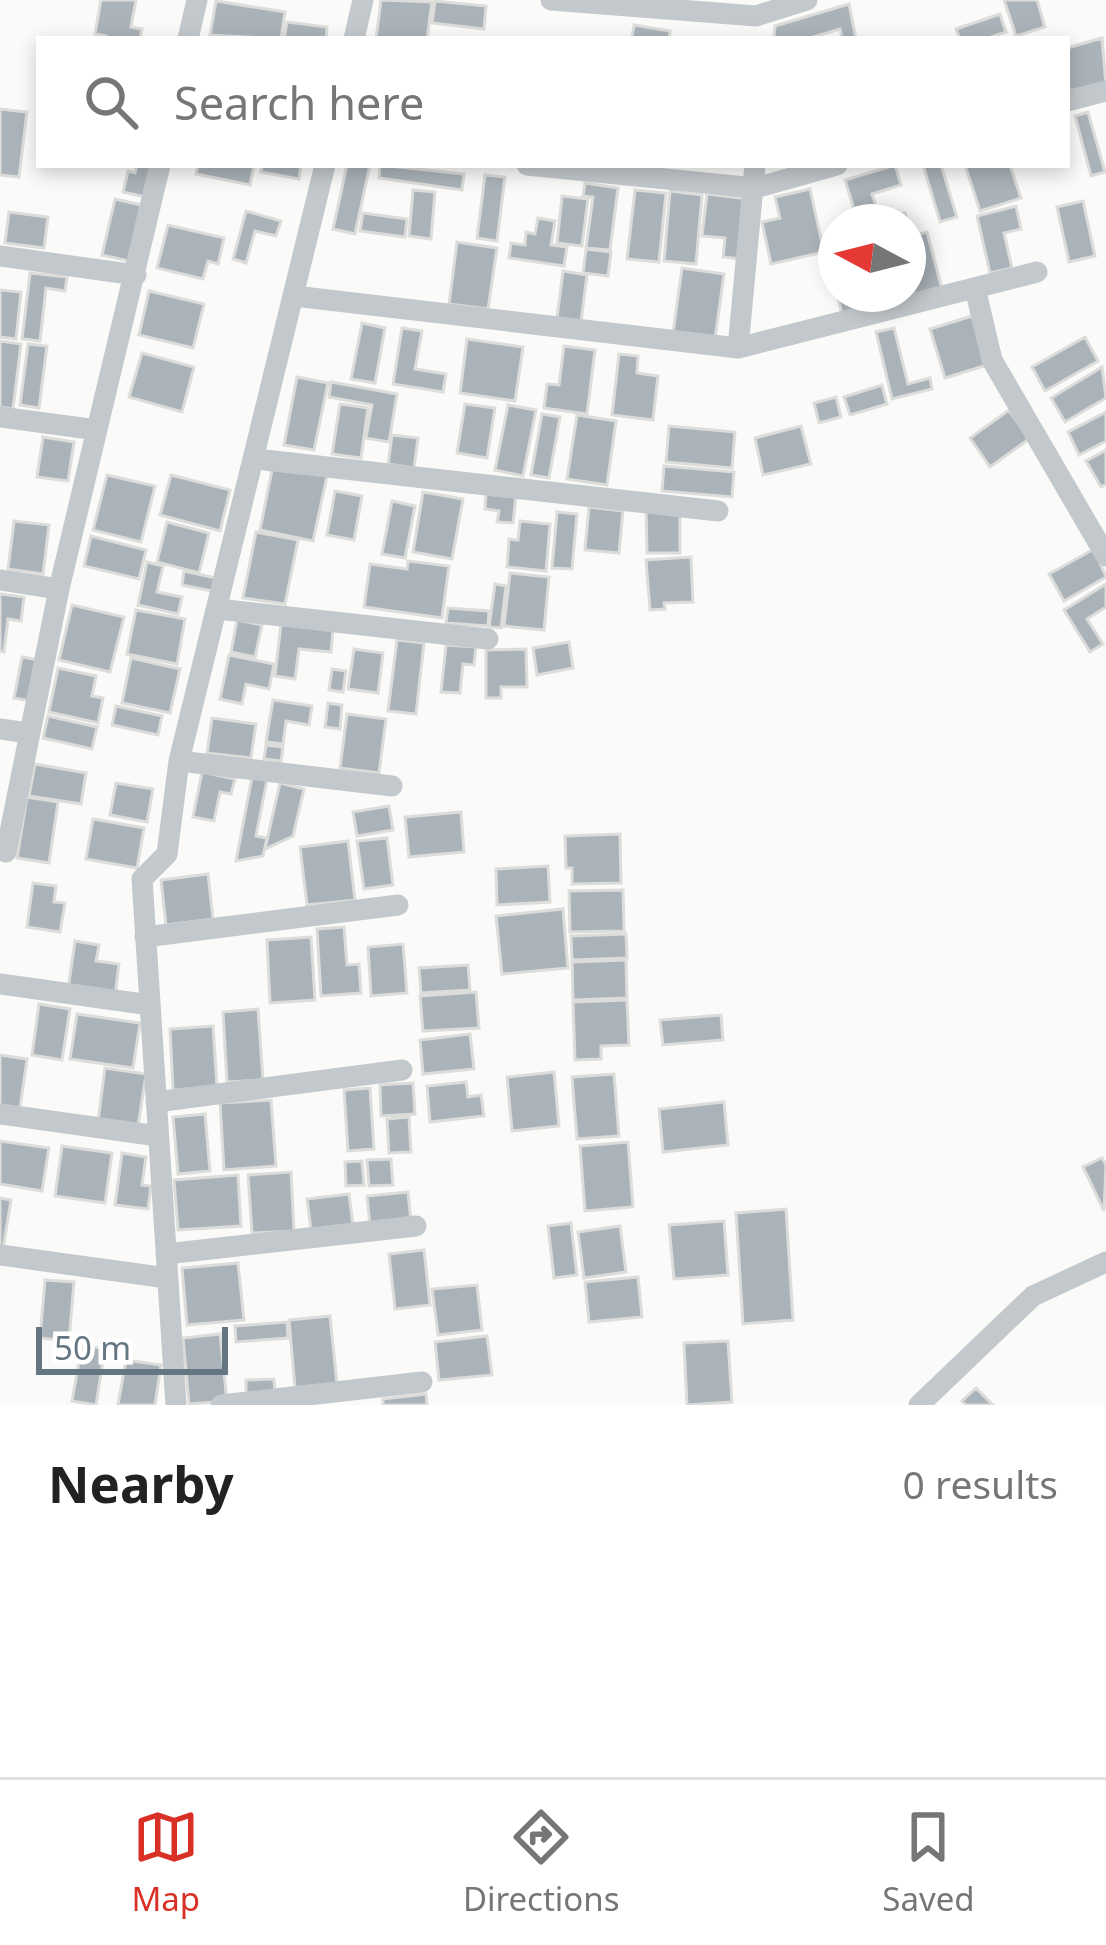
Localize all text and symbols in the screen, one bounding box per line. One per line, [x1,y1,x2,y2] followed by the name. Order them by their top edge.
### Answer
[36,36,1070,168] search box
[78,69,144,135] icon: search
[174,72,424,133] text: Search here
[818,204,926,312] north arrow
[36,1321,228,1374] scale bar
[54,1325,131,1370] text: 50 m
[48,1448,234,1518] text: Nearby
[903,1457,1058,1510] text: 0 results
[131,1804,200,1921] tab: Map
[463,1804,620,1921] tab: Directions
[882,1804,975,1921] tab: Saved

